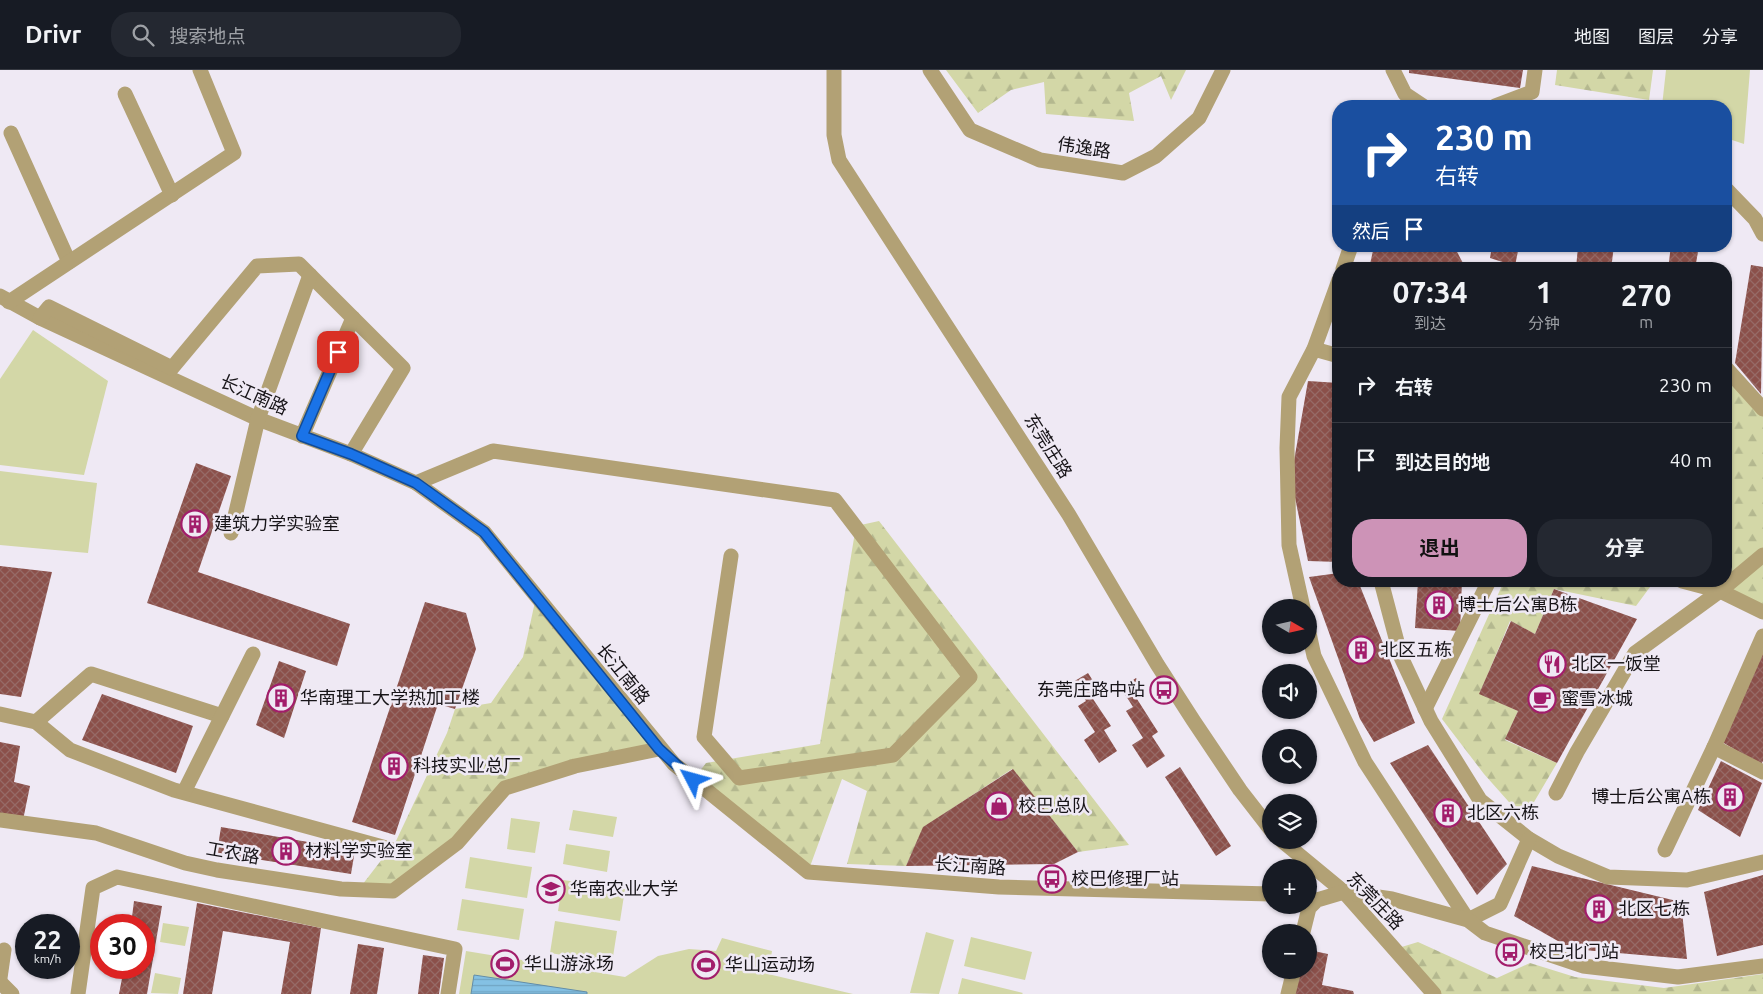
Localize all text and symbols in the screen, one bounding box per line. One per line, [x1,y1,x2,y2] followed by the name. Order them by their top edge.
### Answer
[111,12,461,57] search box
[25,21,81,48] text: Drivr
[129,21,157,49] icon: search
[169,25,245,47] text: 搜索地点
[1574,26,1610,46] text: 地图
[1638,26,1674,46] text: 图层
[1702,26,1738,46] text: 分享
[1435,117,1533,157] text: 230 m
[1352,120,1417,185] icon: right
[1056,133,1112,161] street label: 伟逸路
[1435,163,1479,188] text: 右转
[1400,215,1428,243] icon: arrive
[1352,220,1390,242] text: 然后
[1393,275,1468,309] text: 07:34
[1536,275,1553,309] text: 1
[1621,278,1671,312] text: 270
[1639,313,1653,331] text: m
[1414,314,1446,332] text: 到达
[1528,314,1560,332] text: 分钟
[317,331,359,373] pin
[324,338,352,366] icon: arrive
[217,370,291,418] street label: 长江南路
[1352,371,1380,399] icon: right
[1659,374,1712,396] text: 230 m
[1395,376,1433,398] text: 右转
[1021,410,1076,481] street label: 东莞庄路
[1352,446,1380,474] icon: arrive
[1670,449,1712,471] text: 40 m
[1395,451,1490,473] text: 到达目的地
[180,509,210,539] building icon: 建筑力学实验室
[214,513,340,533] place label: 建筑力学实验室
[1352,519,1527,577] button: 退出
[1537,519,1712,577] button: 分享
[1424,590,1454,620] building icon: 博士后公寓B栋
[1458,594,1577,614] place label: 博士后公寓B栋
[1262,599,1318,654] north arrow
[1262,599,1317,979] map controls
[1346,635,1376,665] building icon: 北区五栋
[593,639,654,708] street label: 长江南路
[1380,639,1452,659] place label: 北区五栋
[1537,649,1567,679] restaurant icon: 北区一饭堂
[1571,653,1661,673] place label: 北区一饭堂
[1262,664,1317,719] button: sound
[1149,675,1179,705] bus stop icon: 东莞庄路中站
[1037,679,1145,699] place label: 东莞庄路中站
[266,683,296,713] building icon: 华南理工大学热加工楼
[1527,684,1557,714] cafe icon: 蜜雪冰城
[300,687,480,707] place label: 华南理工大学热加工楼
[1561,688,1633,708] place label: 蜜雪冰城
[1262,729,1317,784] button: search
[379,751,409,781] building icon: 科技实业总厂
[666,753,718,805] position arrow
[413,755,521,775] place label: 科技实业总厂
[1715,782,1745,812] building icon: 博士后公寓A栋
[1591,786,1711,806] place label: 博士后公寓A栋
[984,791,1014,821] shop icon: 校巴总队
[1262,794,1317,849] button: layers
[1018,795,1090,815] place label: 校巴总队
[1433,798,1463,828] building icon: 北区六栋
[1467,802,1539,822] place label: 北区六栋
[271,836,301,866] building icon: 材料学实验室
[205,837,261,867] street label: 工农路
[305,840,413,860] place label: 材料学实验室
[933,853,1007,877] street label: 长江南路
[1262,859,1317,914] button: +
[1037,864,1067,894] bus stop icon: 校巴修理厂站
[1344,867,1408,933] street label: 东莞庄路
[1071,868,1179,888] place label: 校巴修理厂站
[536,874,566,904] school or university icon: 华南农业大学
[570,878,678,898] place label: 华南农业大学
[1584,894,1614,924] building icon: 北区七栋
[1618,898,1690,918] place label: 北区七栋
[90,914,155,979] speed limit sign: 30
[1262,924,1317,979] button: −
[33,926,62,954] text: 22
[1495,937,1525,967] bus stop icon: 校巴北门站
[1529,941,1619,961] place label: 校巴北门站
[490,949,520,979] sports icon: 华山游泳场
[691,950,721,980] sports icon: 华山运动场
[34,952,61,965] text: km/h
[524,953,614,973] place label: 华山游泳场
[725,954,815,974] place label: 华山运动场

